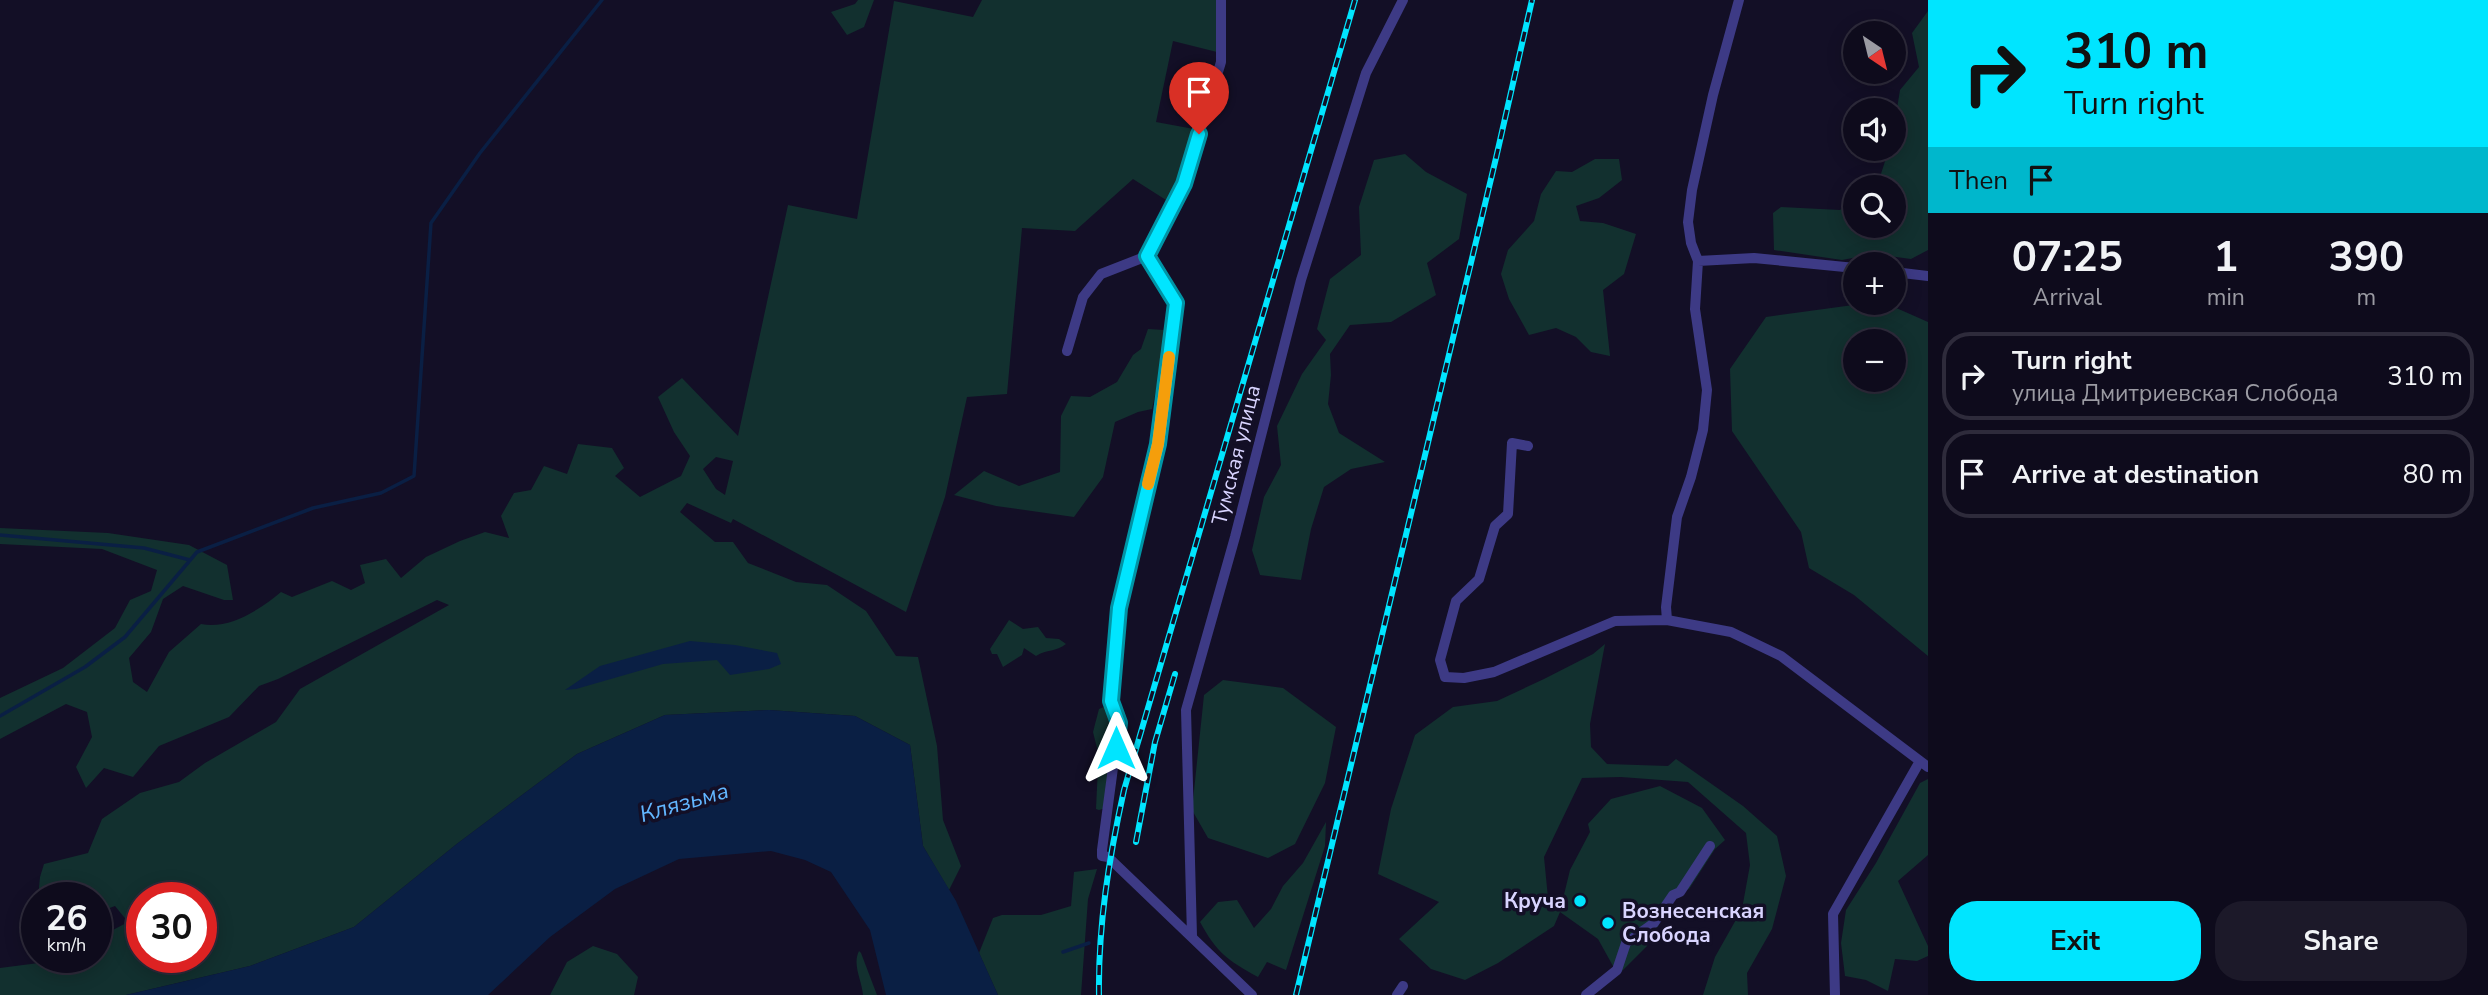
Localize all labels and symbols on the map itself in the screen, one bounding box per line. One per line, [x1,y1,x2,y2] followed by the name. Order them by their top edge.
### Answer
[1843,21,1906,84] north arrow
[1169,62,1229,134] pin
[1205,382,1267,528] street label: Тумская улица
[1079,711,1153,785] position arrow
[636,775,732,830] water label: Клязьма
[126,882,217,973] speed limit sign: 30
[1504,887,1566,915] place label: Круча
[1572,893,1588,909] marker: Круча
[1622,897,1764,949] place label: Вознесенская Слобода
[1600,915,1616,931] marker: Вознесенская Слобода

